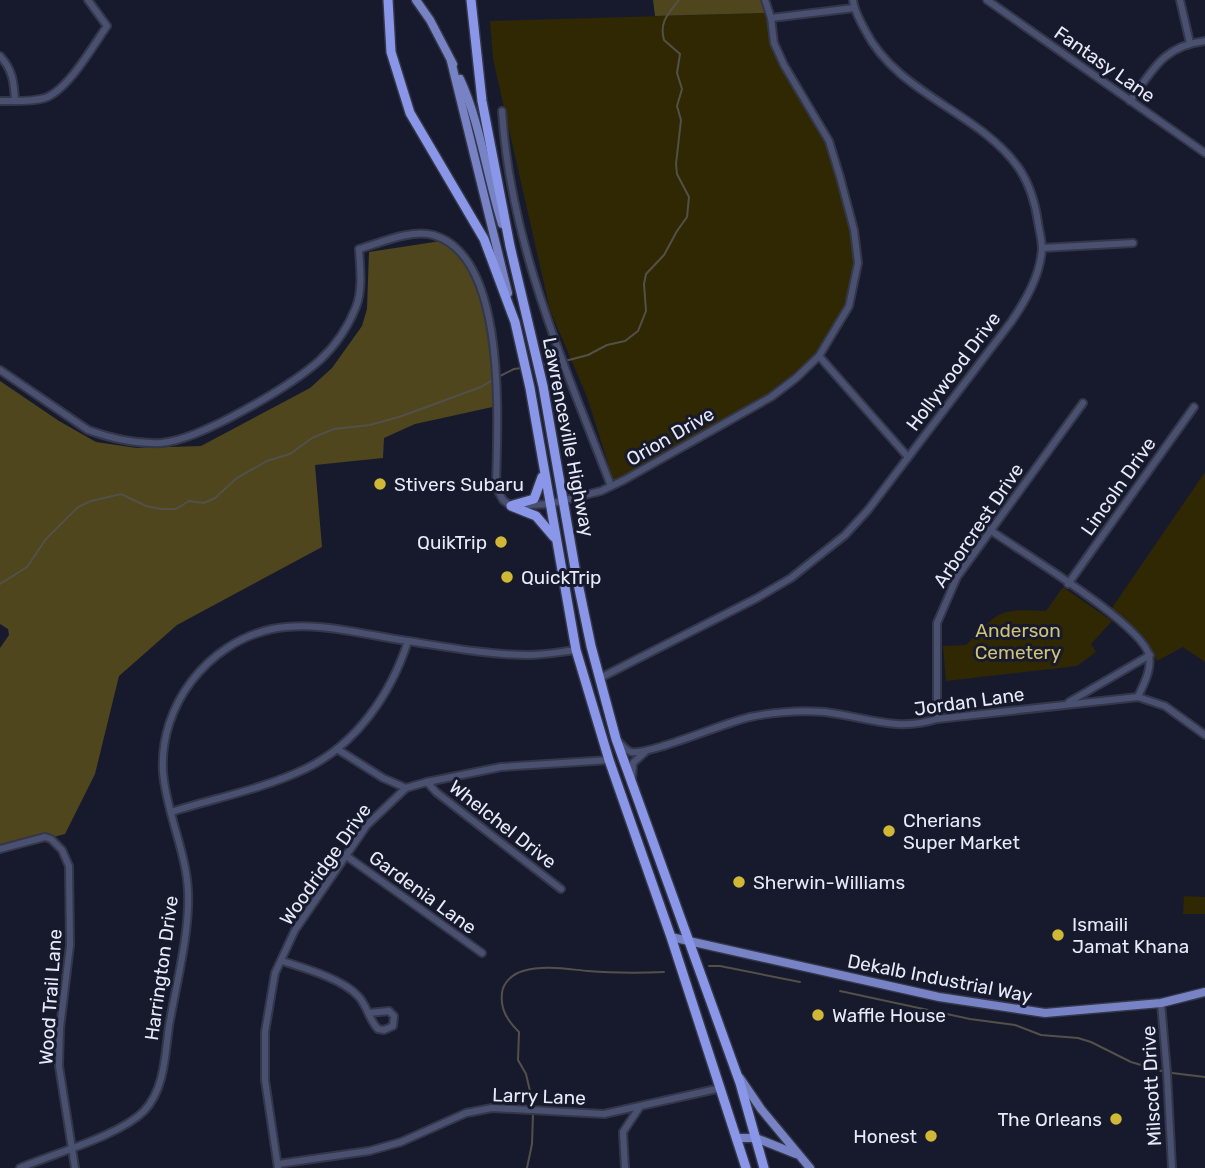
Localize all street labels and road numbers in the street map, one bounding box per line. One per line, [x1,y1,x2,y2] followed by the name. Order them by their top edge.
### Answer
[1050,21,1159,108] street label: Fantasy Lane
[901,307,1006,435] street label: Hollywood Drive
[538,335,599,539] street label: Lawrenceville Highway
[622,402,718,471] street label: Orion Drive
[1076,433,1161,540] street label: Lincoln Drive
[928,459,1028,592] street label: Arborcrest Drive
[912,682,1026,721] street label: Jordan Lane
[444,775,561,873] street label: Whelchel Drive
[275,799,376,930] street label: Woodridge Drive
[365,846,481,939] street label: Gardenia Lane
[140,894,183,1042] street label: Harrington Drive
[34,928,67,1066] street label: Wood Trail Lane
[846,949,1034,1008] street label: Dekalb Industrial Way
[1137,1025,1166,1147] street label: Milscott Drive
[492,1083,586,1110] street label: Larry Lane

